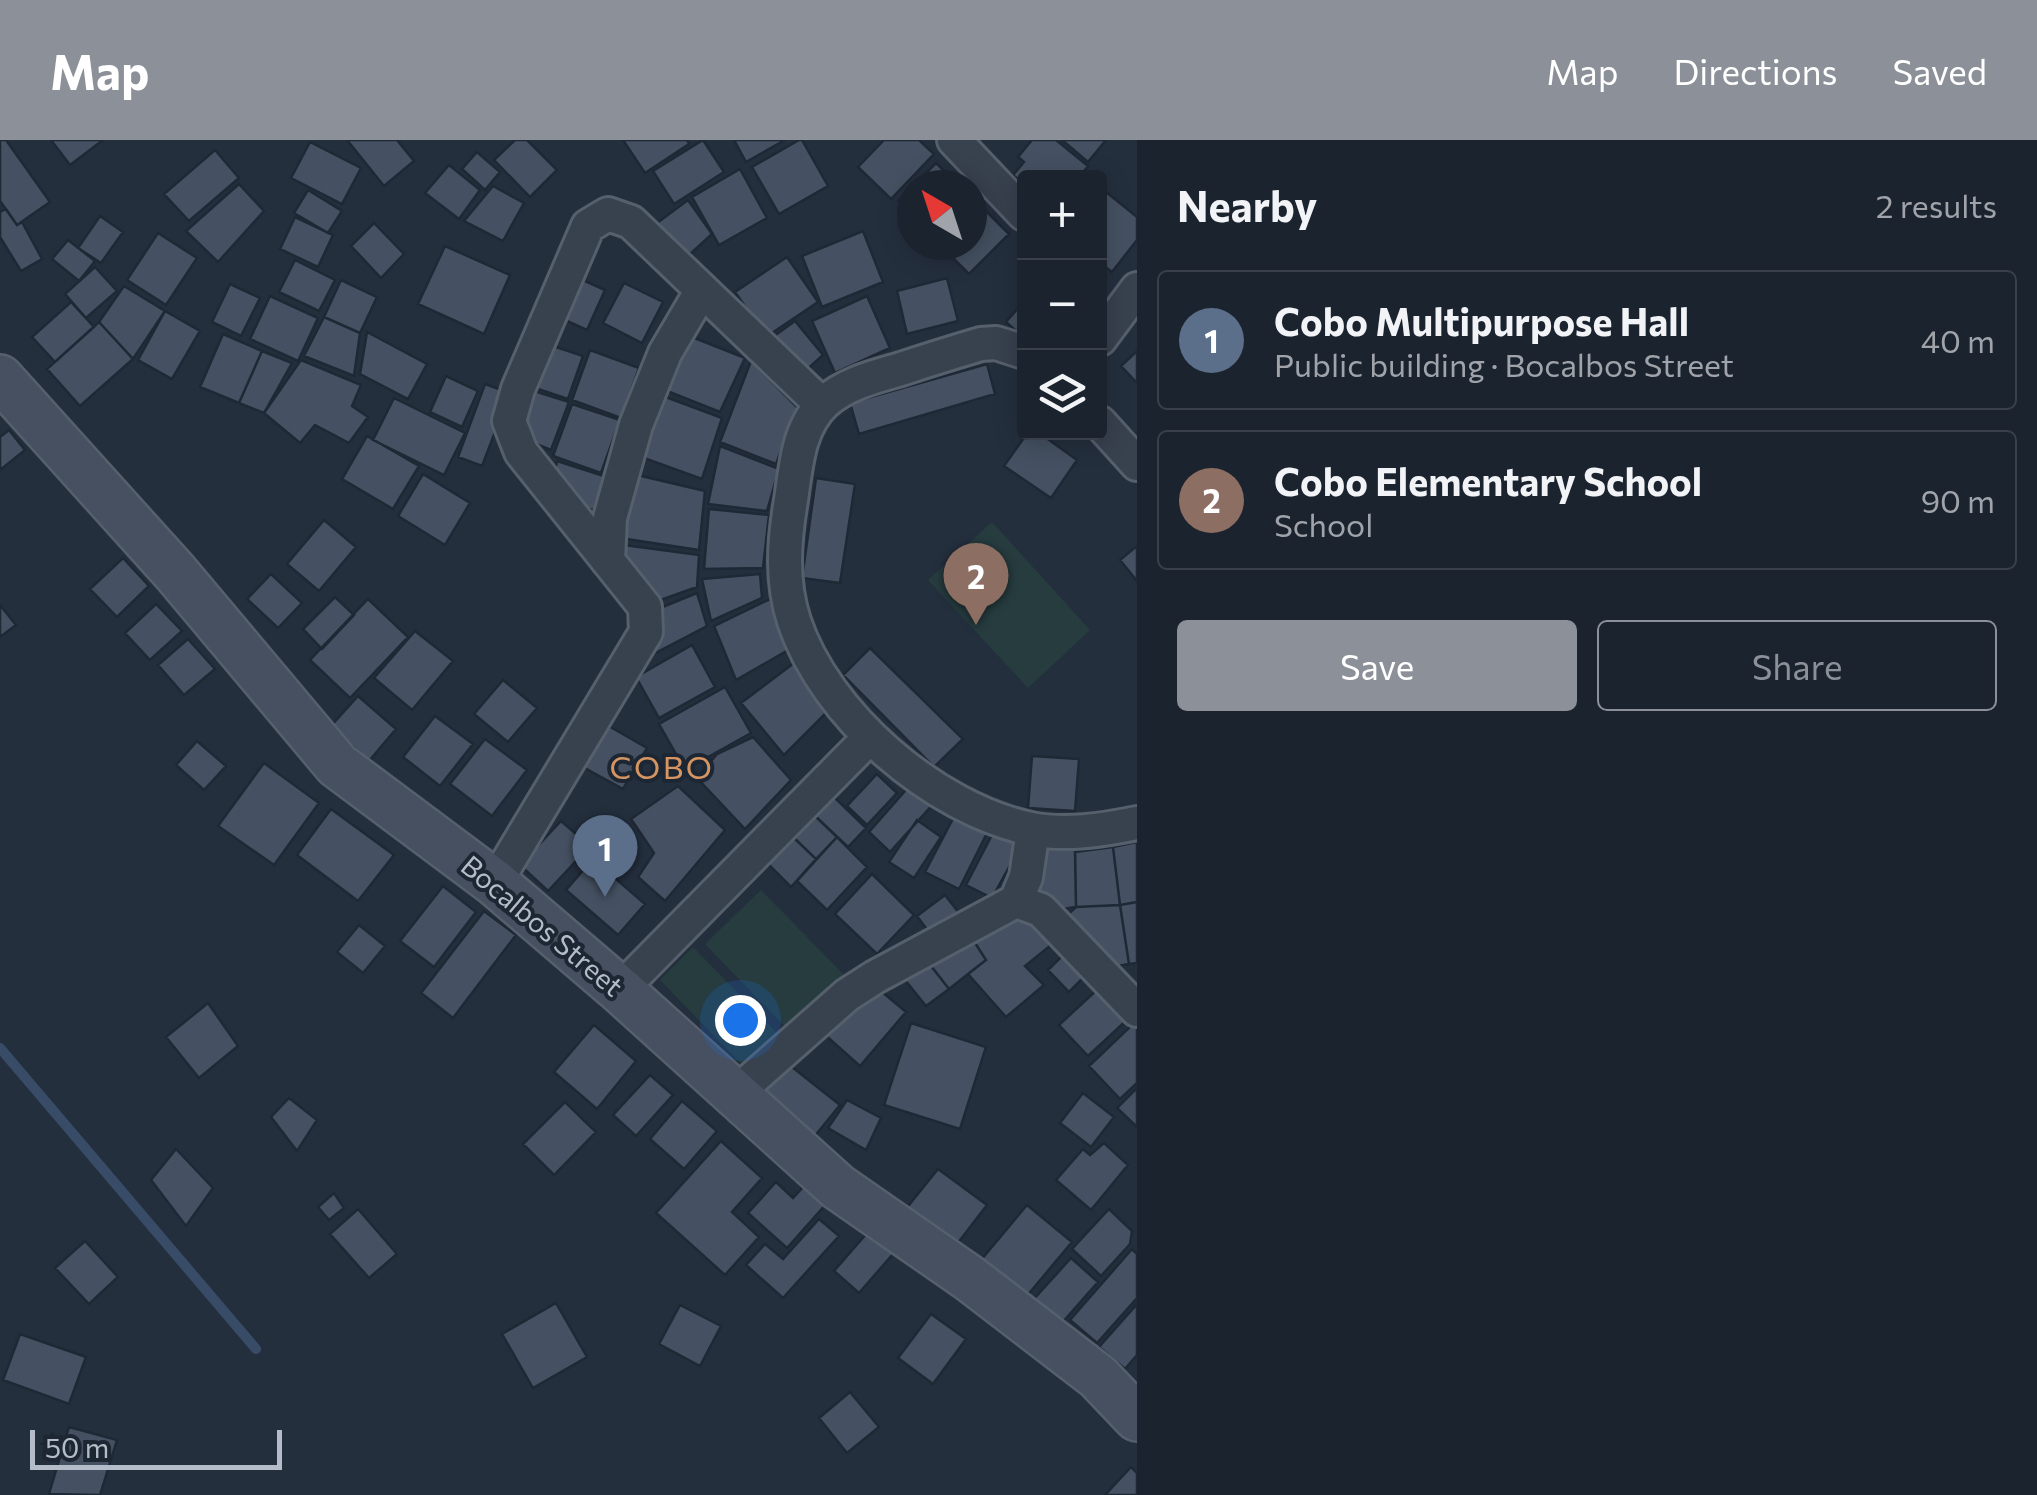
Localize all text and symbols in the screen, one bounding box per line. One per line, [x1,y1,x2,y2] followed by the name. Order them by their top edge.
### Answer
[50,41,149,100] text: Map
[1546,49,1618,92] text: Map
[1673,49,1838,92] text: Directions
[1893,49,1987,92] text: Saved
[897,170,987,260] north arrow
[1017,170,1107,440] map controls
[1017,170,1107,260] button: +
[1177,179,1317,231] text: Nearby
[1876,185,1997,225] text: 2 results
[1017,260,1107,350] button: −
[1274,297,1689,344] text: Cobo Multipurpose Hall
[1204,320,1219,360] text: 1
[1921,320,1995,360] text: 40 m
[1274,344,1734,384] text: Public building · Bocalbos Street
[1017,350,1107,440] button: layers
[1274,457,1702,504] text: Cobo Elementary School
[1202,480,1221,520] text: 2
[1921,480,1995,520] text: 90 m
[1274,504,1373,544] text: School
[944,542,1008,625] pin: 2
[1177,620,1577,711] button: Save
[1597,620,1997,711] button: Share
[610,746,714,786] district label: COBO
[572,814,638,897] pin: 1
[455,848,630,1003] street label: Bocalbos Street
[715,995,766,1046] your location
[30,1425,282,1470] scale bar
[45,1430,109,1464] text: 50 m

